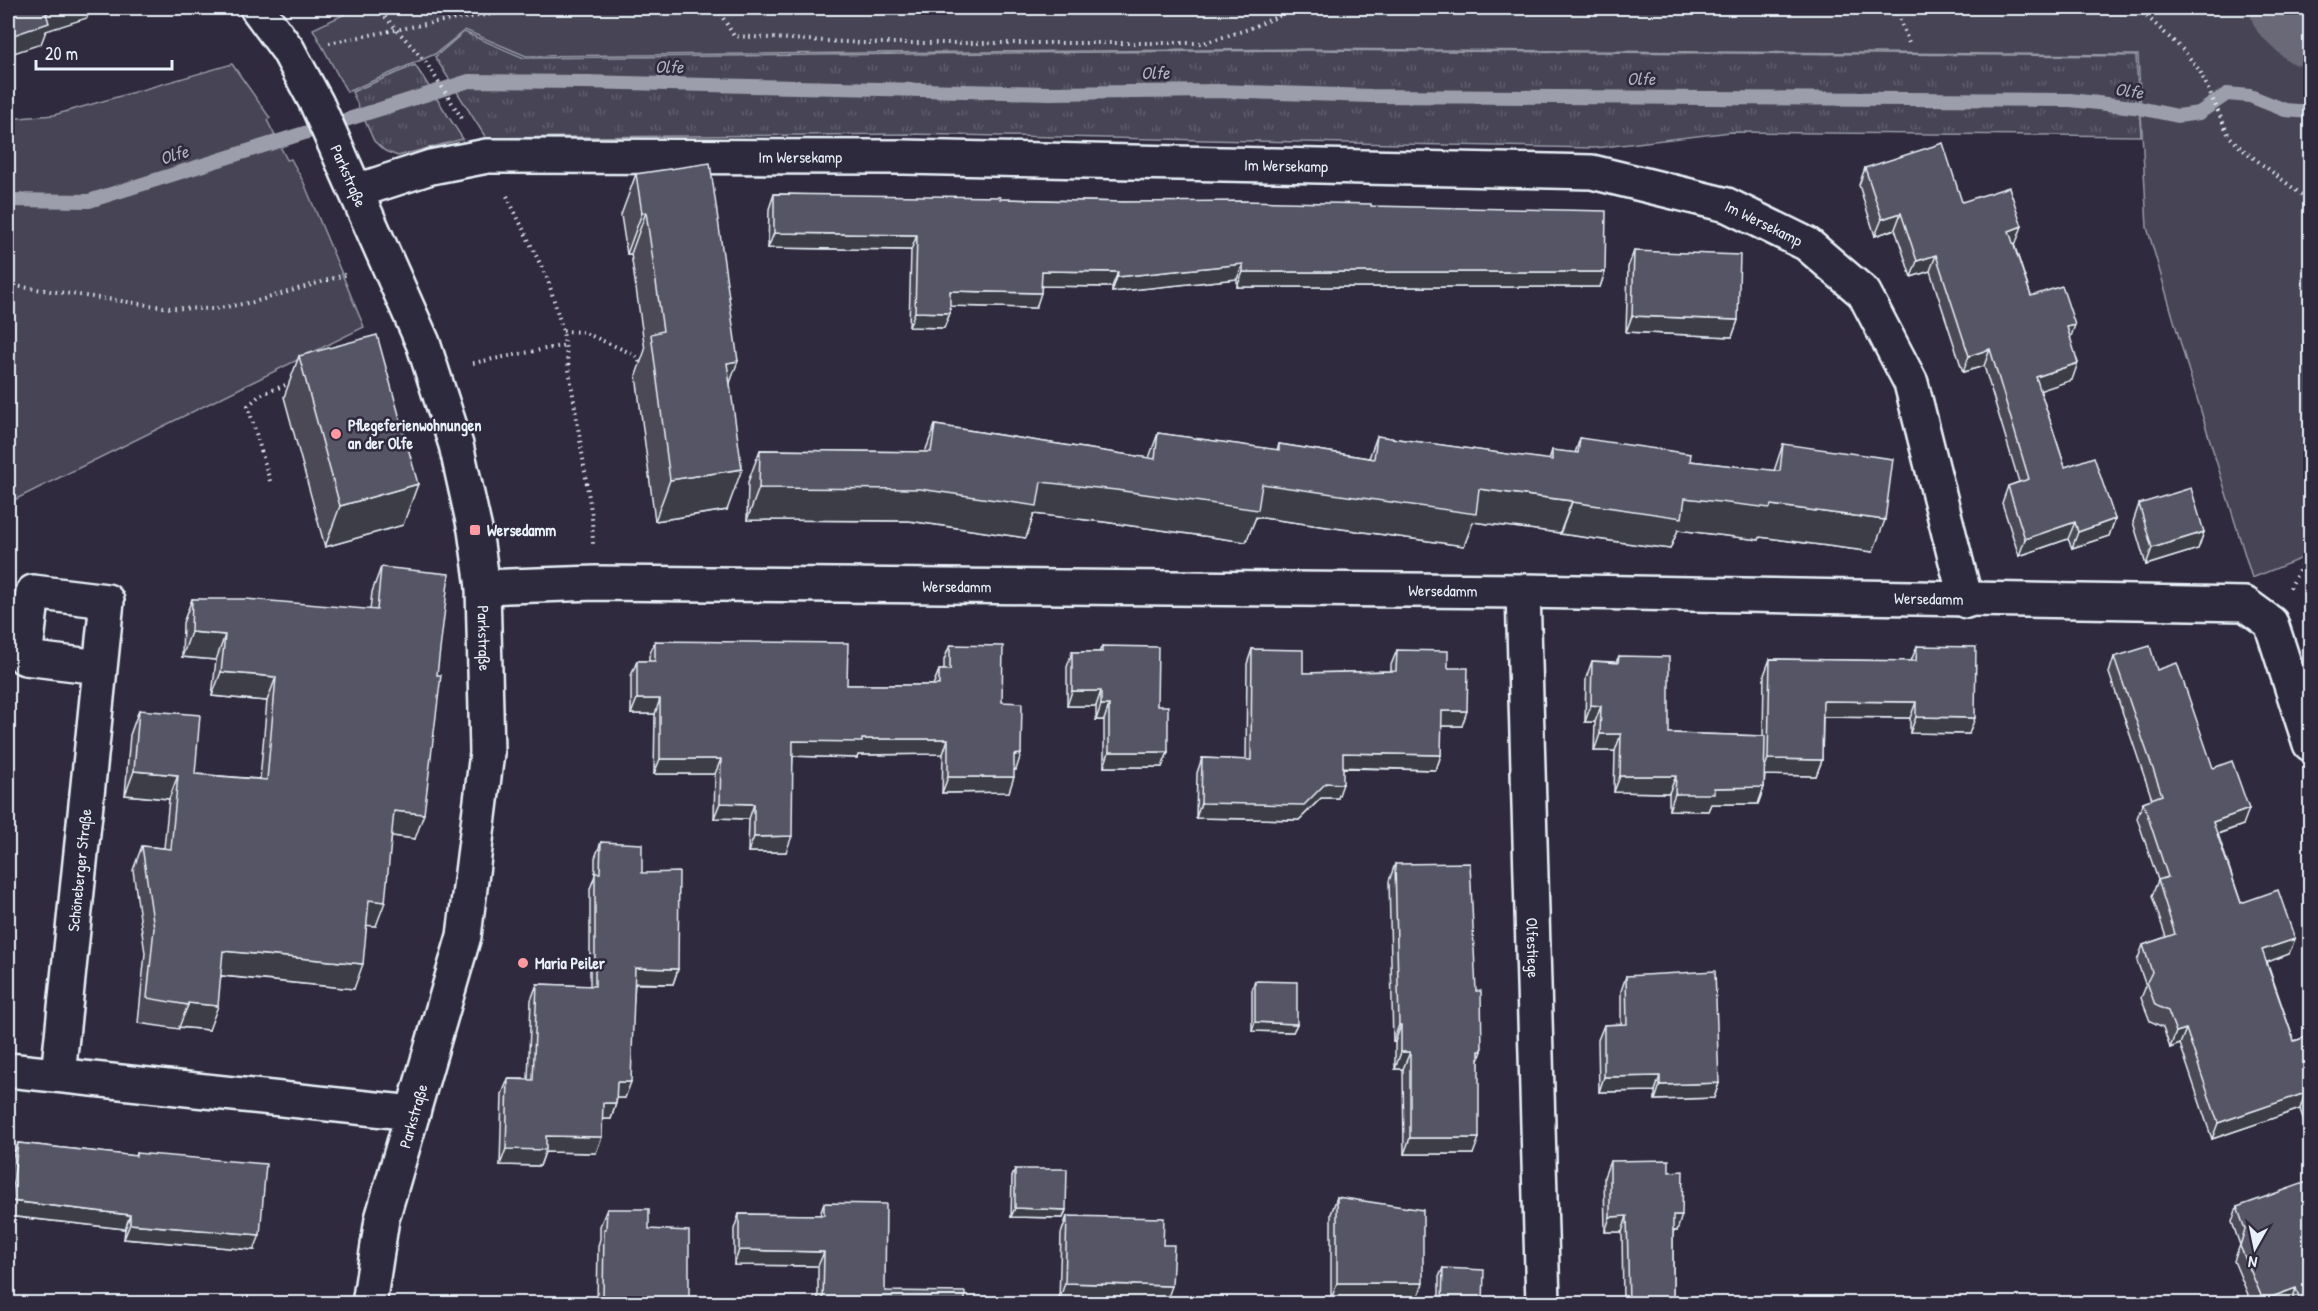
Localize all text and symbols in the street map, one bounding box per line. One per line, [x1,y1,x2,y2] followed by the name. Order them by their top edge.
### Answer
[36,33,172,71] scale bar
[45,41,78,66] text: 20 m
[655,54,684,79] water label: Olfe
[1141,60,1170,85] water label: Olfe
[1627,66,1656,91] water label: Olfe
[2113,76,2146,105] water label: Olfe
[157,138,192,171] water label: Olfe
[325,141,372,211] street label: Parkstraße
[758,146,842,168] street label: Im Wersekamp
[1244,153,1328,177] street label: Im Wersekamp
[1721,195,1807,251] street label: Im Wersekamp
[348,414,481,454] place label: Pflegeferienwohnungen an der Olfe
[329,427,343,441] marker: Pflegeferienwohnungen an der Olfe
[487,519,556,541] place label: Wersedamm
[468,523,482,537] marker: Wersedamm
[922,575,992,597] street label: Wersedamm
[1408,579,1478,602] street label: Wersedamm
[1894,587,1964,610] street label: Wersedamm
[472,605,496,672] street label: Parkstraße
[62,807,97,932] street label: Schöneberger Straße
[1521,917,1545,979] street label: Olfestiege
[535,952,606,974] place label: Maria Peiler
[516,956,530,970] marker: Maria Peiler
[393,1081,433,1151] street label: Parkstraße
[2225,1218,2285,1278] north arrow
[2246,1251,2259,1274] text: N

